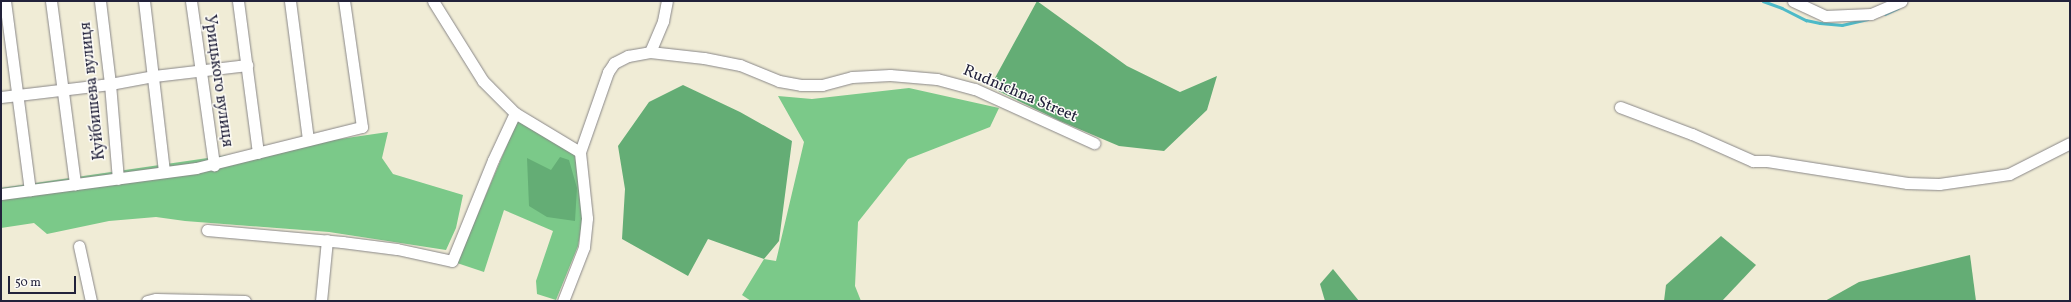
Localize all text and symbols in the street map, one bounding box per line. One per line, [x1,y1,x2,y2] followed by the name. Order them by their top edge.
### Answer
[199,14,237,148] street label: Урицького вулиця
[76,21,110,161] street label: Куйбишева вулиця
[960,61,1080,127] street label: Rudnichna Street
[10,268,78,294] scale bar
[15,275,41,291] text: 50 m

